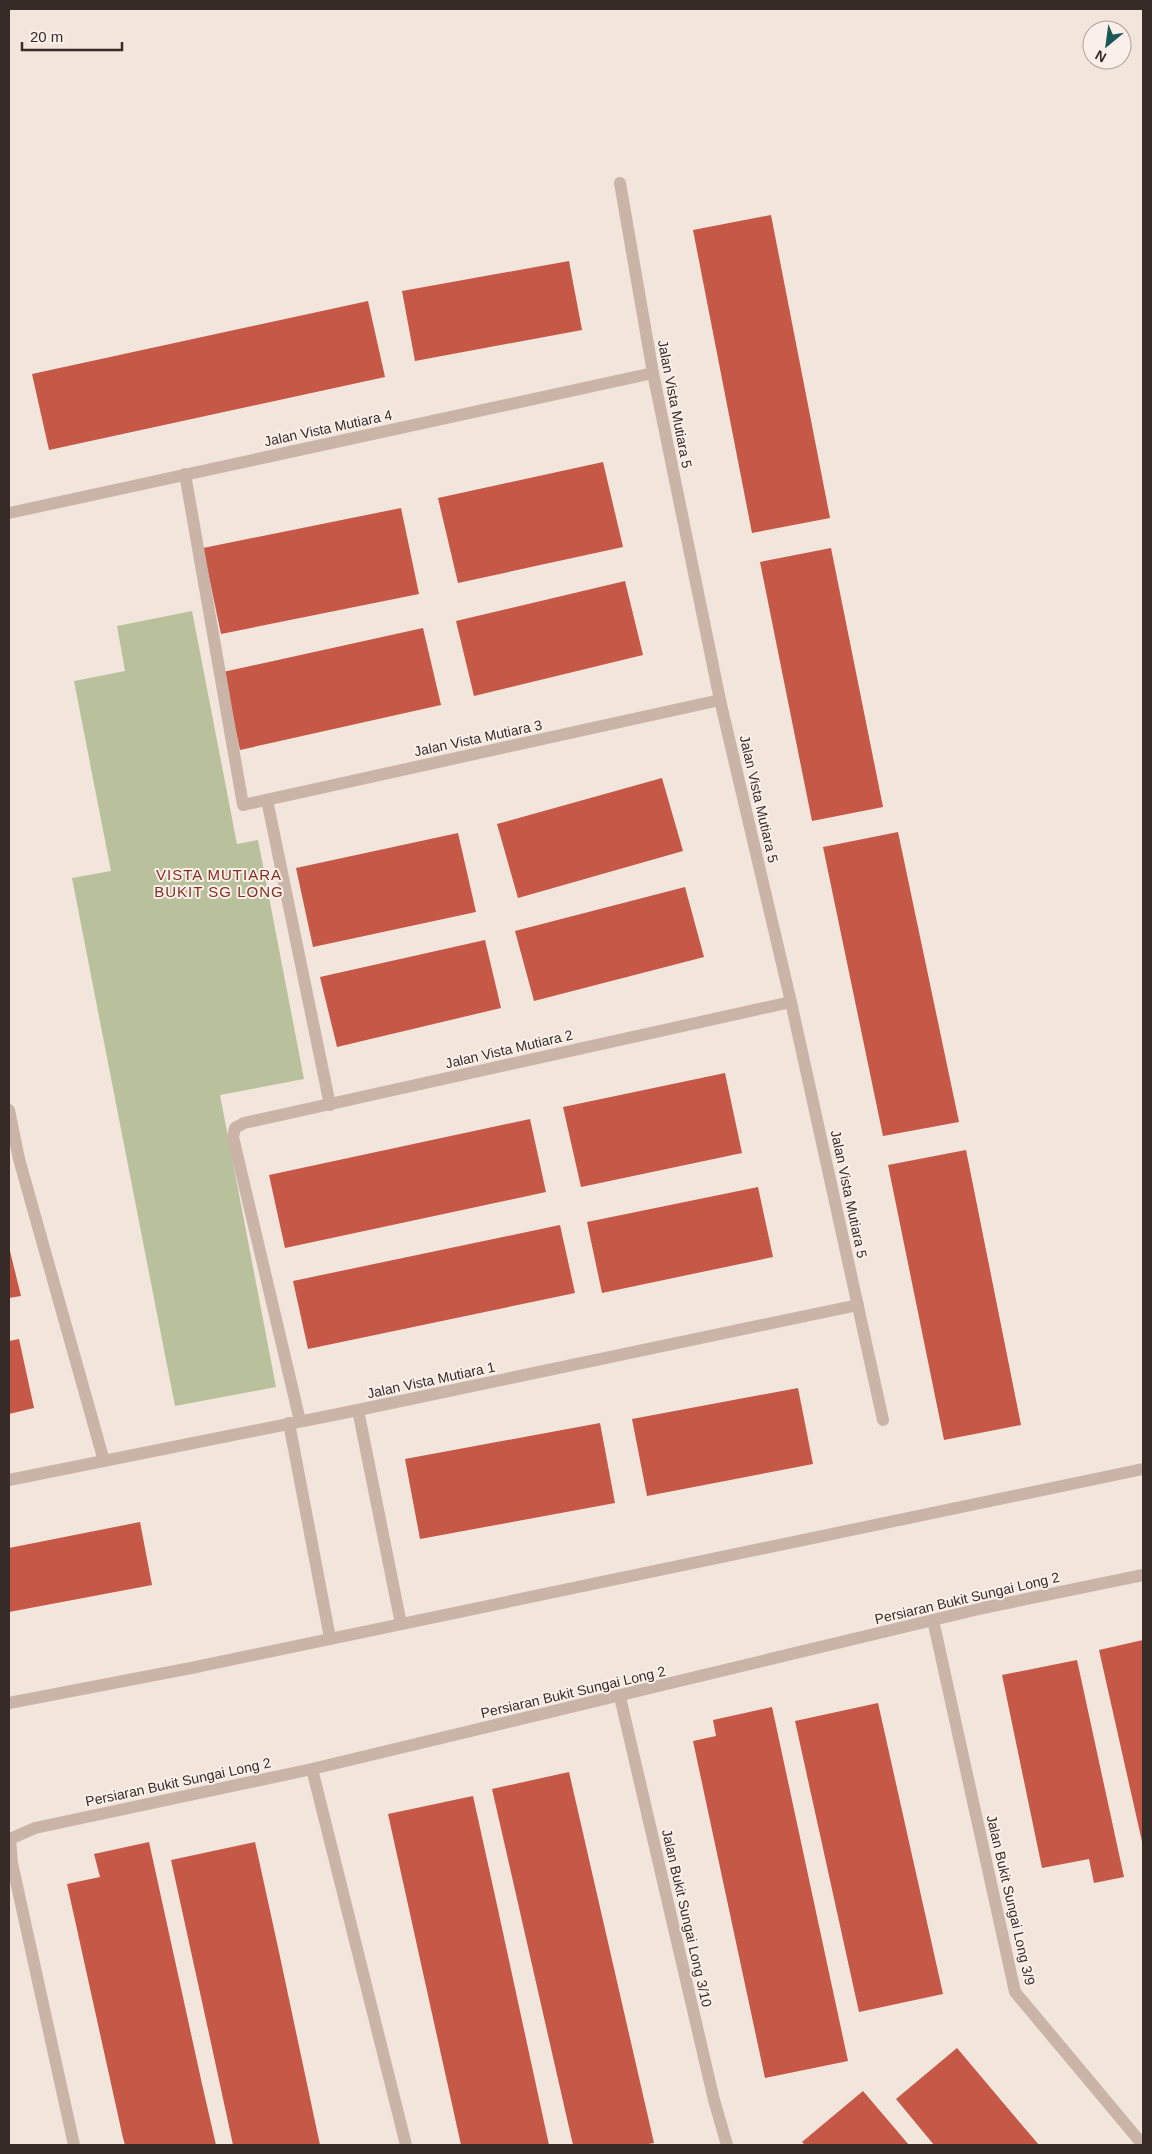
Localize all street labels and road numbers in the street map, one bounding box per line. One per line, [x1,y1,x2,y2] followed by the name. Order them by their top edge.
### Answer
[655,338,695,470] street label: Jalan Vista Mutiara 5
[263,407,394,449] street label: Jalan Vista Mutiara 4
[413,717,544,759] street label: Jalan Vista Mutiara 3
[737,734,782,865] street label: Jalan Vista Mutiara 5
[444,1026,575,1071] street label: Jalan Vista Mutiara 2
[828,1129,870,1260] street label: Jalan Vista Mutiara 5
[366,1359,497,1401] street label: Jalan Vista Mutiara 1
[873,1569,1061,1627] street label: Persiaran Bukit Sungai Long 2
[479,1663,667,1721] street label: Persiaran Bukit Sungai Long 2
[84,1754,272,1809] street label: Persiaran Bukit Sungai Long 2
[984,1813,1038,1987] street label: Jalan Bukit Sungai Long 3/9
[659,1827,715,2009] street label: Jalan Bukit Sungai Long 3/10

